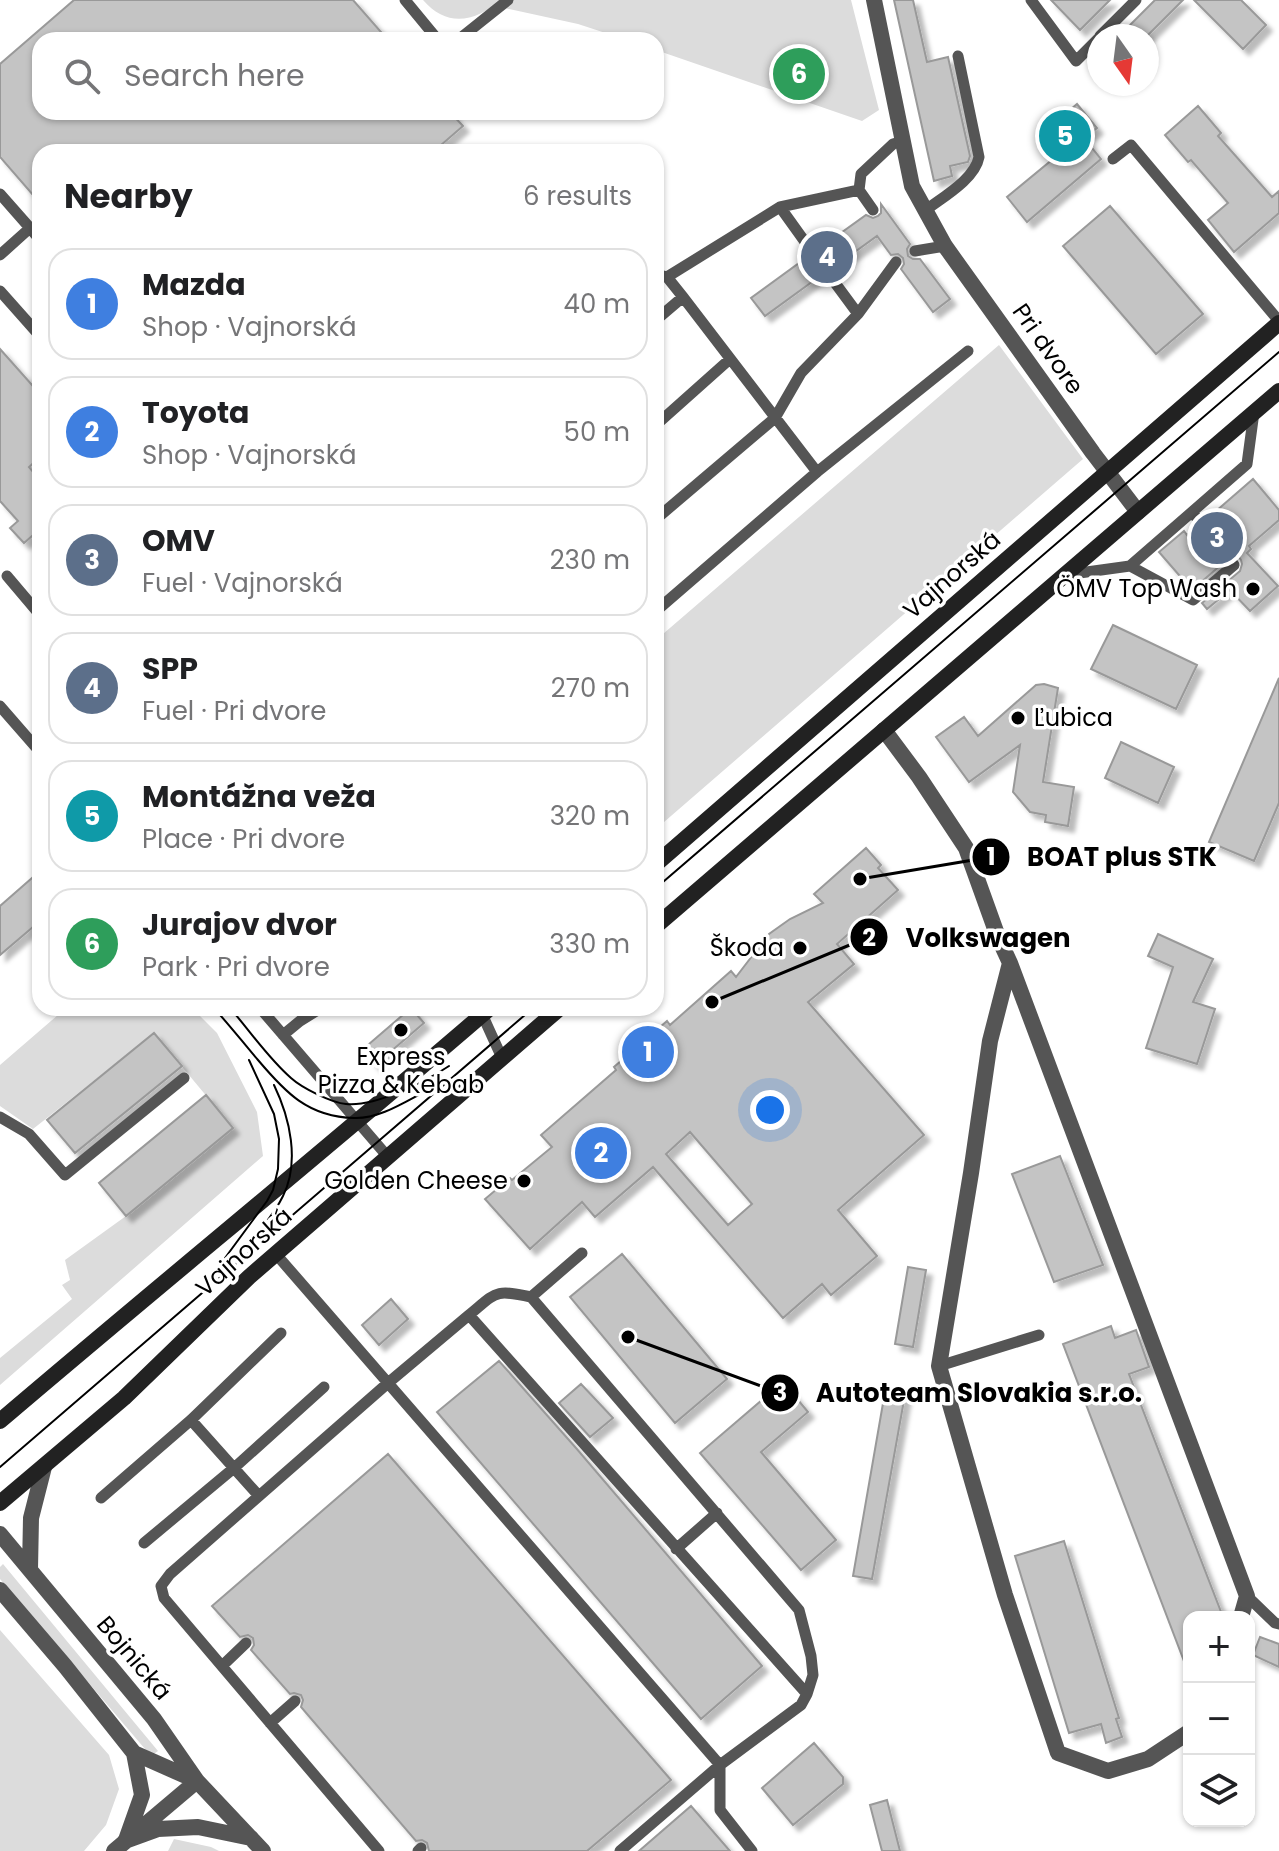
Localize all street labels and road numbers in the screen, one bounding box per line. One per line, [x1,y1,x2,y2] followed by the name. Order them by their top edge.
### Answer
[1005,297,1092,401] street label: Pri dvore
[896,523,1007,626] street label: Vajnorská
[188,1199,299,1304] street label: Vajnorská
[89,1609,179,1707] street label: Bojnická

